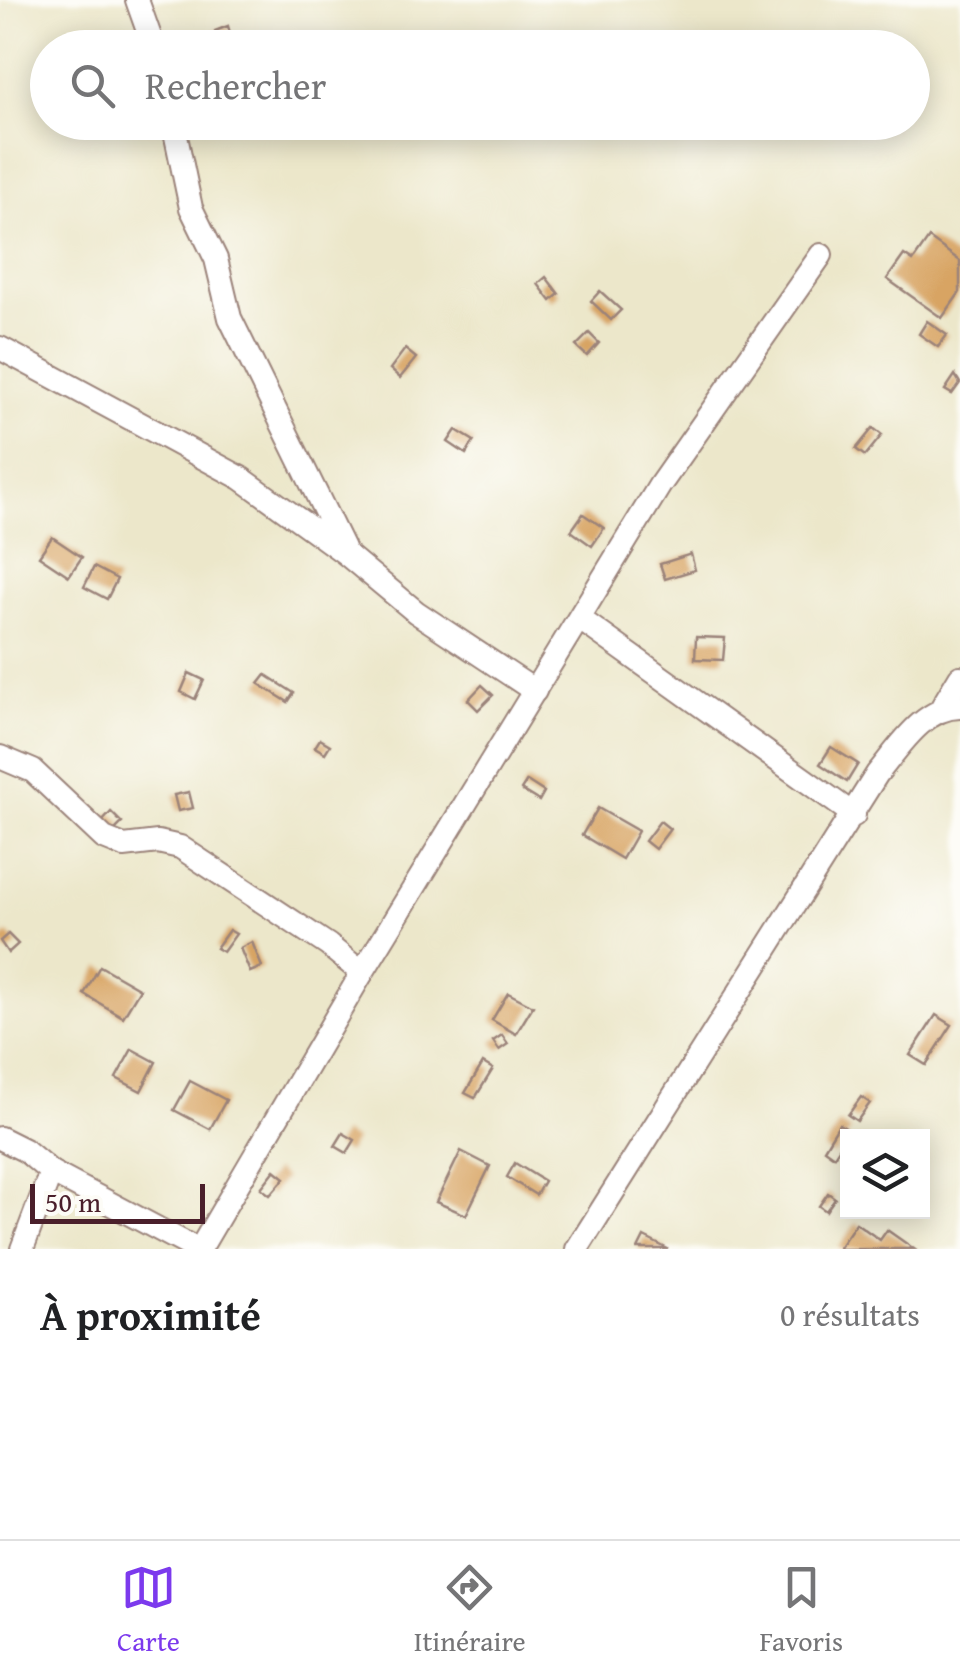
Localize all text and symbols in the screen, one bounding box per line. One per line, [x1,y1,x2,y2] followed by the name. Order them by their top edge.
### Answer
[30,30,930,140] search box
[145,57,326,113] text: Rechercher
[65,58,120,113] icon: search
[840,1129,930,1219] map controls
[840,1129,930,1219] button: layers
[30,1179,205,1224] scale bar
[45,1181,101,1222] text: 50 m
[40,1284,261,1345] text: À proximité
[780,1291,920,1338] text: 0 résultats
[117,1560,180,1661] tab: Carte
[414,1560,526,1661] tab: Itinéraire
[760,1560,843,1661] tab: Favoris

